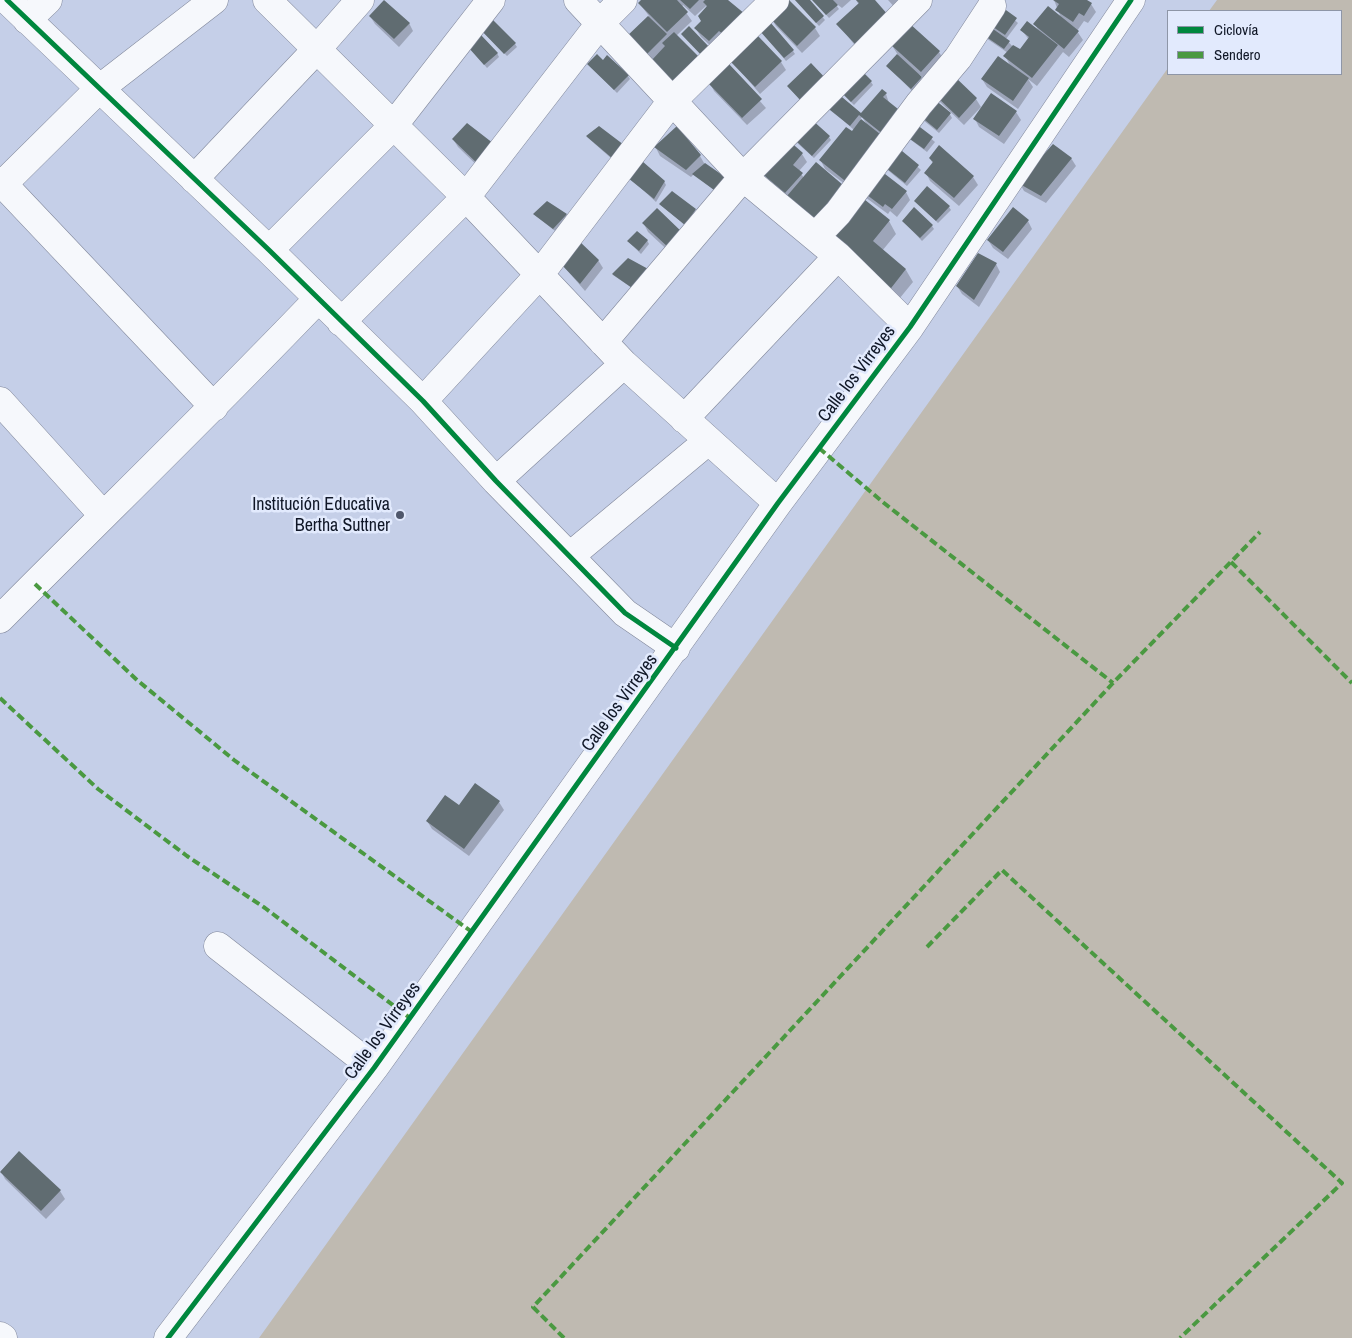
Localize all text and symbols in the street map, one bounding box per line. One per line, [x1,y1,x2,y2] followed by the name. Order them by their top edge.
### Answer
[1167,10,1342,75] legend
[1214,19,1258,40] text: Ciclovía
[1214,44,1261,65] text: Sendero
[814,321,900,427] street label: Calle los Virreyes
[252,494,390,536] place label: Institución Educativa Bertha Suttner
[394,509,406,521] marker: Institución Educativa Bertha Suttner
[577,650,663,756] street label: Calle los Virreyes
[340,978,426,1084] street label: Calle los Virreyes

